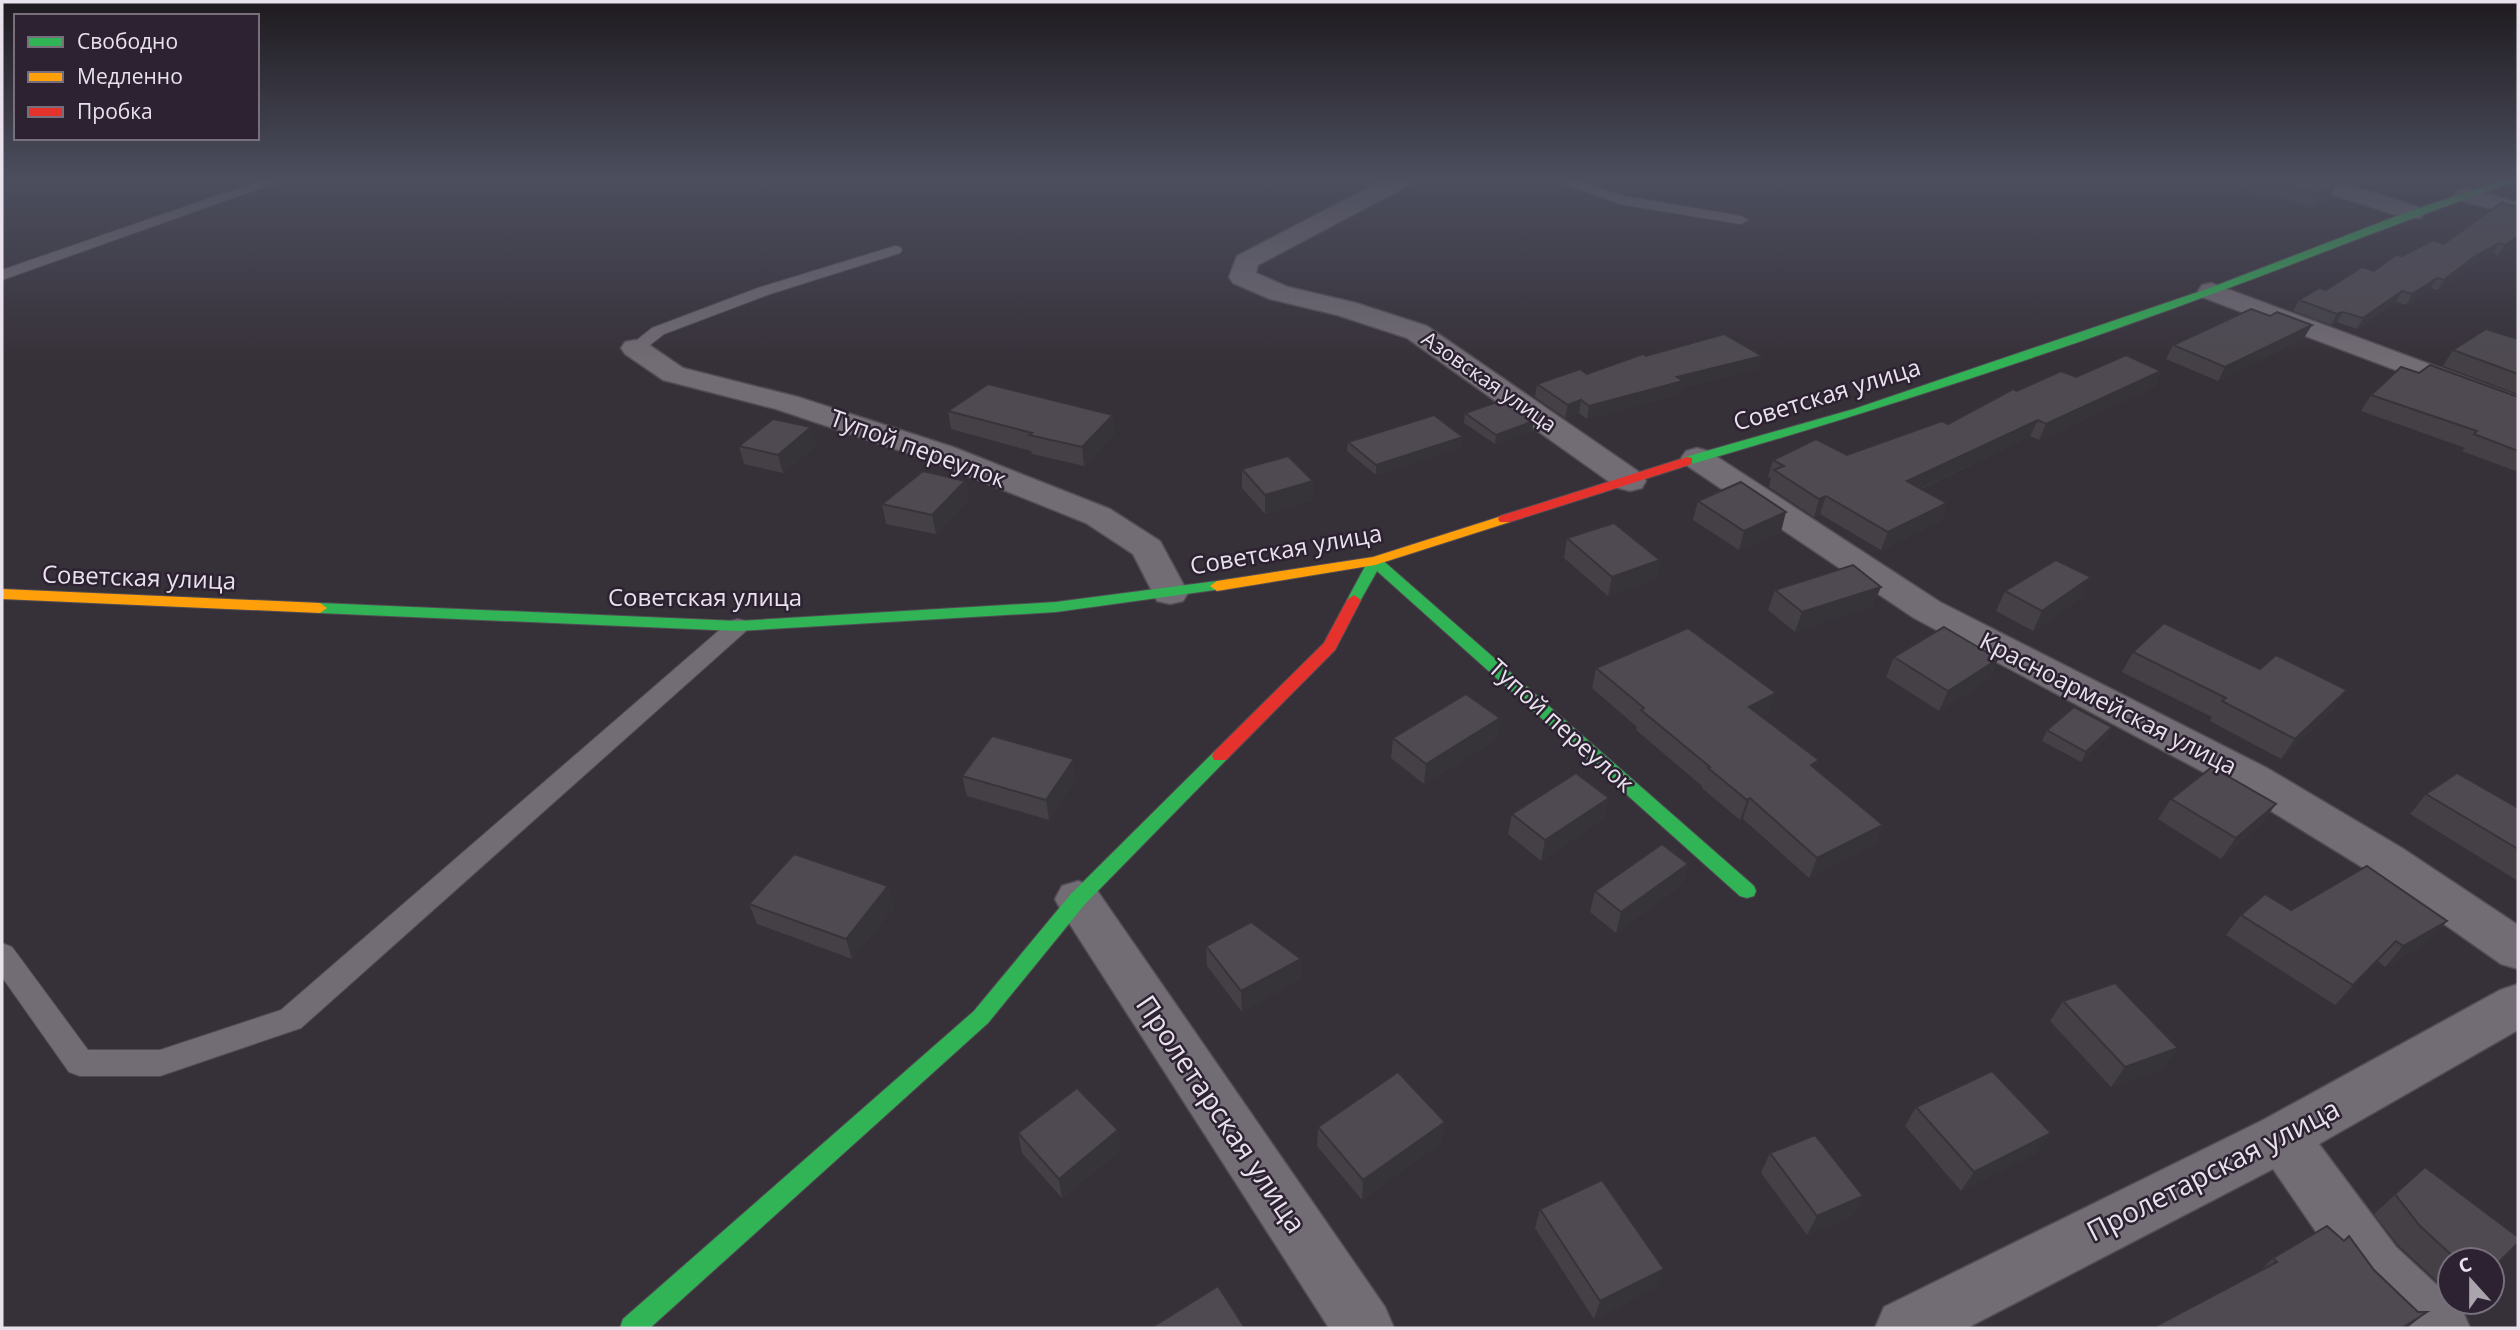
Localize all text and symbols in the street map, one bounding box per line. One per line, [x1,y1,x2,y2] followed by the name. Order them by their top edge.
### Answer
[14,14,259,140] legend
[77,27,178,55] text: Свободно
[77,62,183,90] text: Медленно
[77,97,153,125] text: Пробка
[1417,324,1563,438] street label: Азовская улица
[1729,349,1924,438] street label: Советская улица
[826,400,1012,495] street label: Тупой переулок
[1187,515,1384,582] street label: Советская улица
[41,557,237,596] street label: Советская улица
[608,580,802,613] street label: Советская улица
[1975,623,2243,782] street label: Красноармейская улица
[1482,651,1642,799] street label: Тупой переулок
[1128,987,1316,1240] street label: Пролетарская улица
[2080,1089,2346,1249] street label: Пролетарская улица
[2436,1246,2506,1316] north arrow
[2455,1251,2475,1279] text: С

